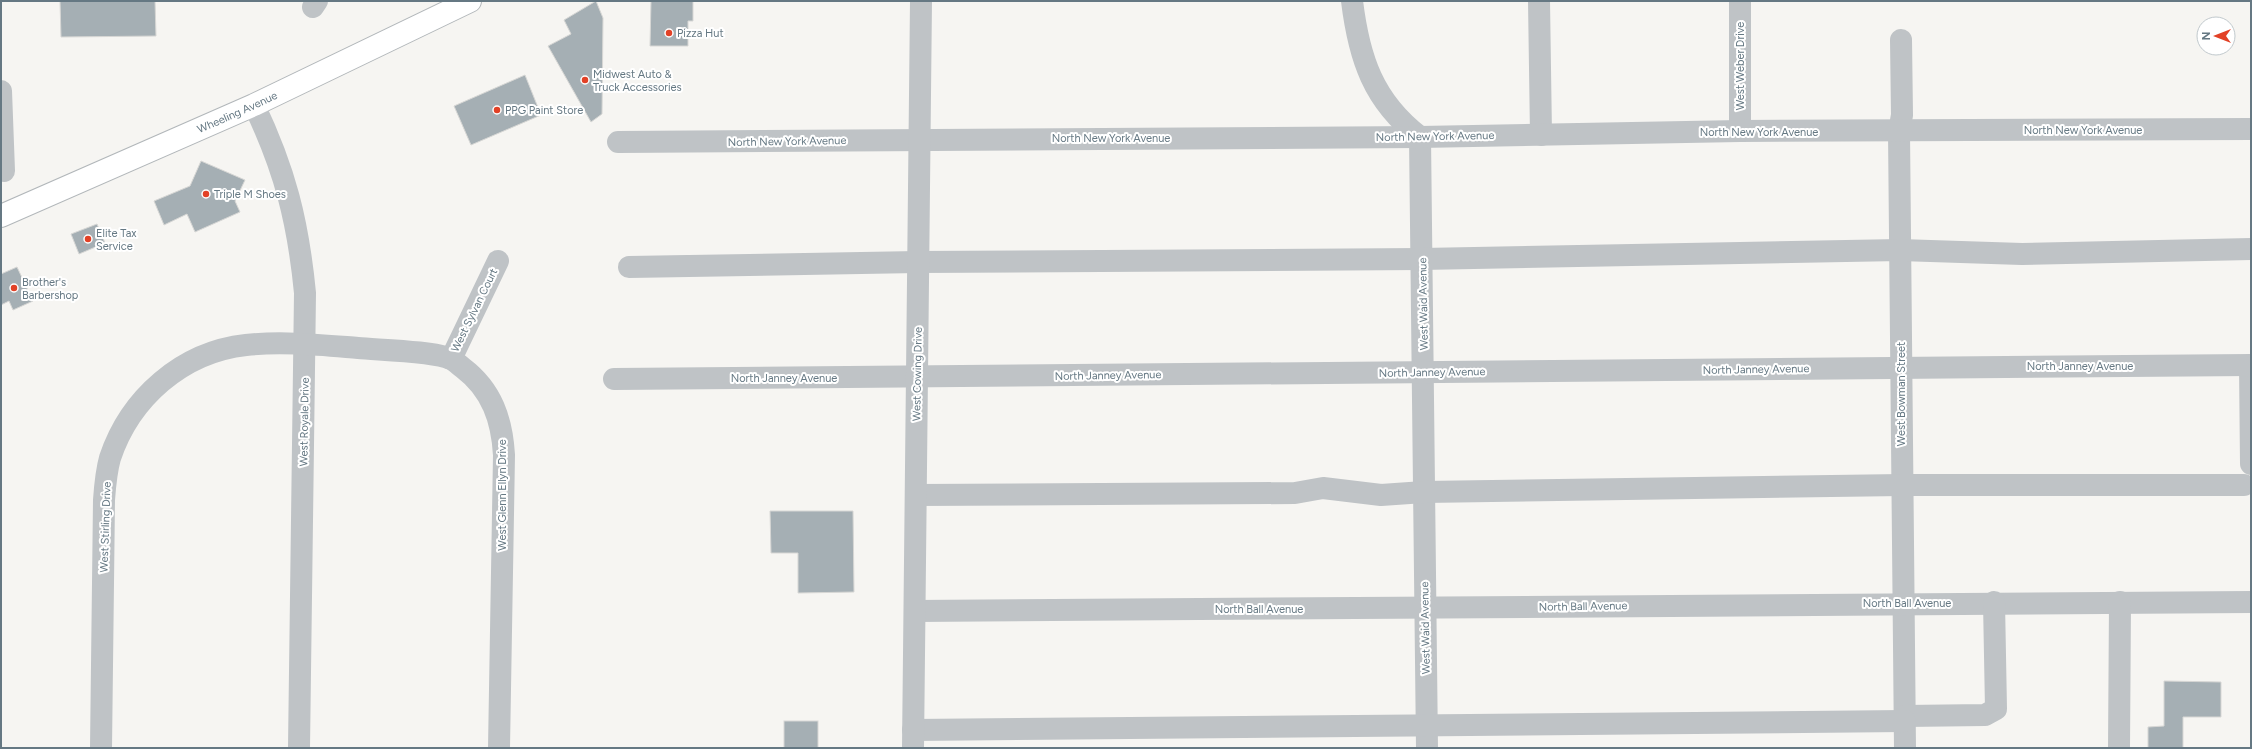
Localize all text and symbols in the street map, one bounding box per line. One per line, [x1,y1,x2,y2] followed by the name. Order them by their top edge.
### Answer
[2196,16,2236,56] north arrow
[1734,22,1747,110] street label: West Weber Drive
[677,27,724,40] place label: Pizza Hut
[664,28,674,38] marker: Pizza Hut
[2200,32,2213,40] text: N
[593,68,682,94] place label: Midwest Auto & Truck Accessories
[580,75,590,85] marker: Midwest Auto & Truck Accessories
[195,89,279,136] street label: Wheeling Avenue
[505,104,583,117] place label: PPG Paint Store
[492,105,502,115] marker: PPG Paint Store
[2024,124,2142,137] street label: North New York Avenue
[1700,126,1818,139] street label: North New York Avenue
[1376,129,1494,144] street label: North New York Avenue
[1052,132,1170,145] street label: North New York Avenue
[728,134,846,149] street label: North New York Avenue
[214,188,286,201] place label: Triple M Shoes
[201,189,211,199] marker: Triple M Shoes
[96,227,137,253] place label: Elite Tax Service
[83,234,93,244] marker: Elite Tax Service
[1416,258,1431,350] street label: West Waid Avenue
[449,266,500,354] street label: West Sylvan Court
[22,276,79,302] place label: Brother's Barbershop
[9,283,19,293] marker: Brother's Barbershop
[910,327,925,421] street label: West Cowing Drive
[1895,342,1908,446] street label: West Bowman Street
[2027,360,2133,373] street label: North Janney Avenue
[1703,362,1809,377] street label: North Janney Avenue
[1379,365,1485,380] street label: North Janney Avenue
[1055,368,1161,383] street label: North Janney Avenue
[731,372,837,385] street label: North Janney Avenue
[297,377,312,467] street label: West Royale Drive
[496,439,509,551] street label: West Glenn Ellyn Drive
[97,481,114,573] street label: West Stirling Drive
[1418,582,1433,674] street label: West Waid Avenue
[1863,597,1951,610] street label: North Ball Avenue
[1539,599,1627,614] street label: North Ball Avenue
[1215,603,1303,616] street label: North Ball Avenue

